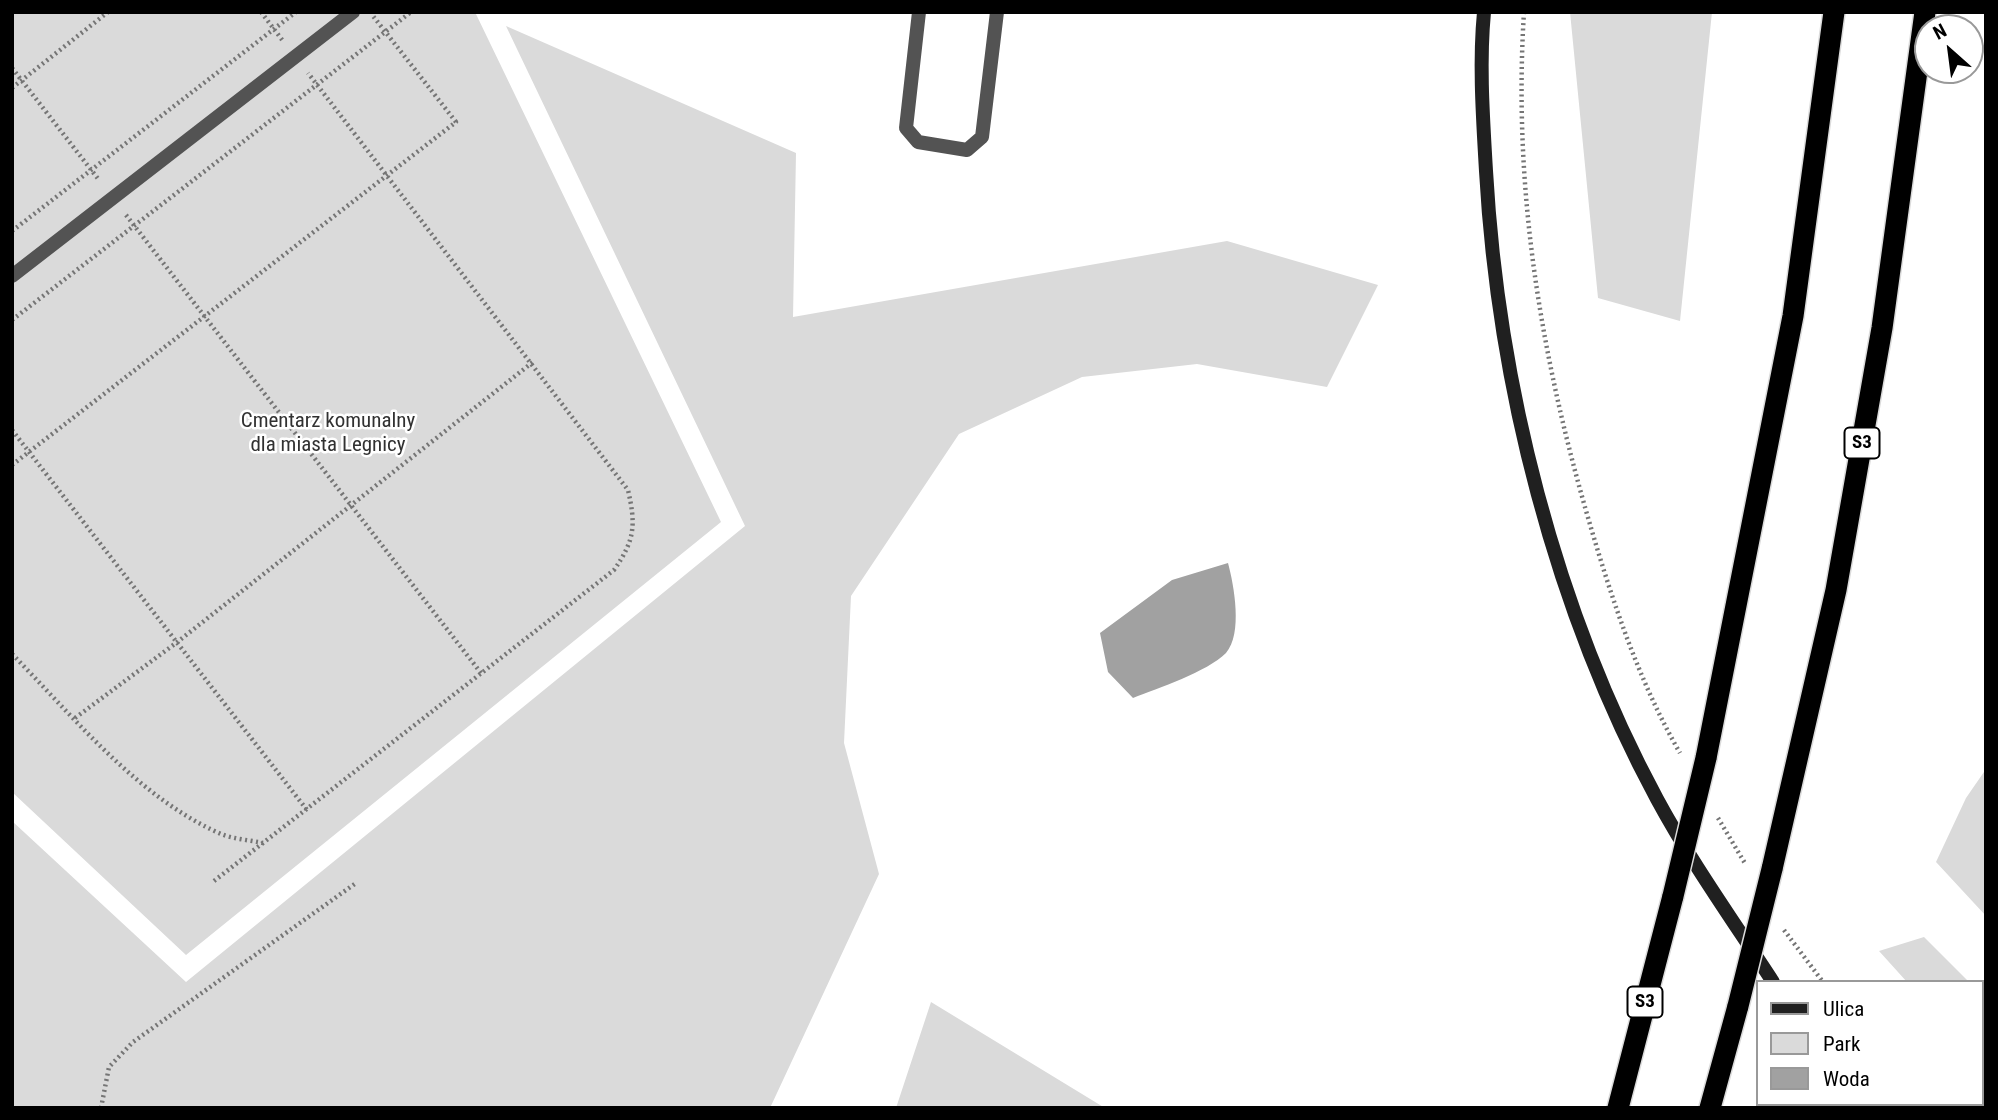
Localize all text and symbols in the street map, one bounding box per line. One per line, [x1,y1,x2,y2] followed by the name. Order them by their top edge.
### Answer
[1914,14,1984,84] north arrow
[1929,19,1950,45] text: N
[241,409,415,459] park label: Cmentarz komunalny dla miasta Legnicy
[1844,428,1880,458] road number: S3
[1756,980,1984,1106] legend
[1628,986,1662,1018] road number: S3
[1823,997,1864,1021] text: Ulica
[1823,1032,1860,1056] text: Park
[1823,1067,1870,1091] text: Woda

